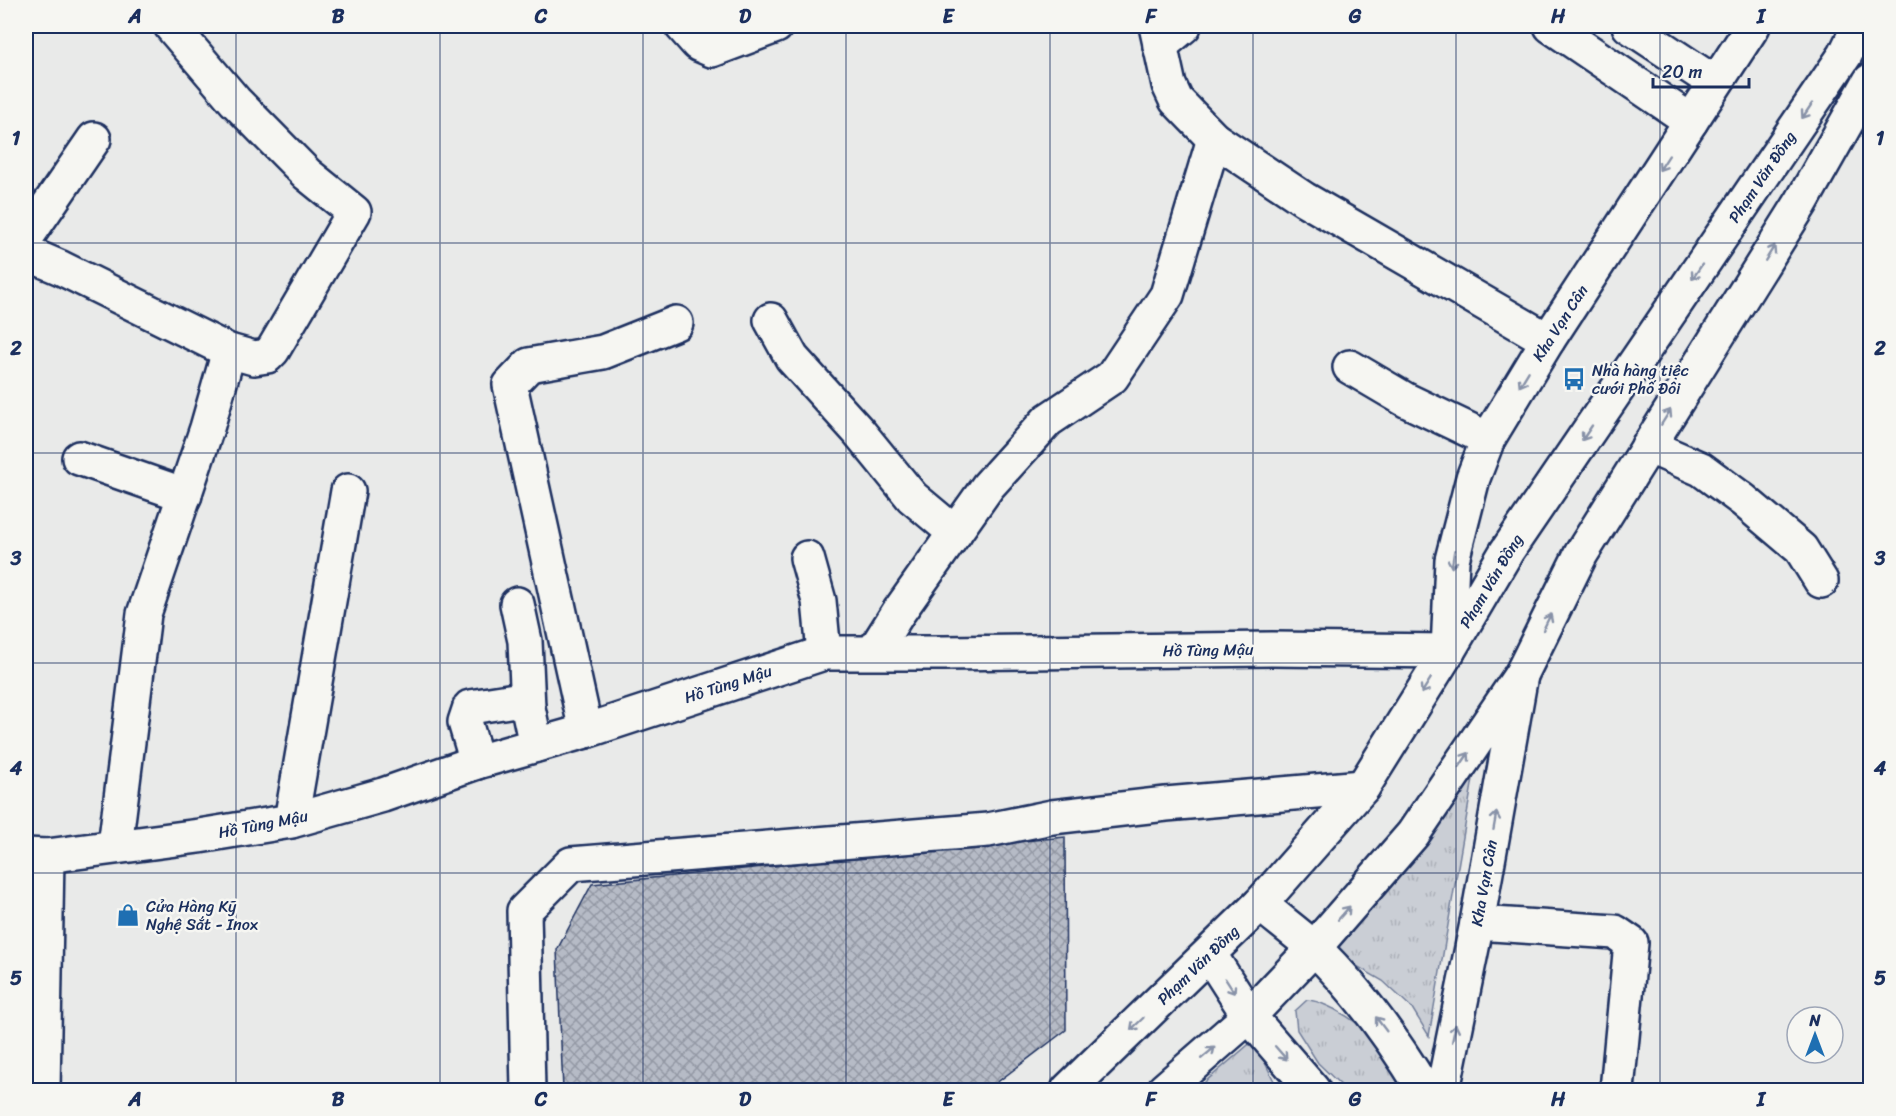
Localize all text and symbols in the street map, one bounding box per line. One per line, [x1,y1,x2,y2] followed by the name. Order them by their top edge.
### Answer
[127,0,142,34] text: A
[332,0,345,34] text: B
[534,0,548,34] text: C
[739,0,752,34] text: D
[942,0,955,34] text: E
[1145,0,1158,34] text: F
[1348,0,1362,34] text: G
[1550,0,1566,34] text: H
[1756,0,1767,34] text: I
[1653,51,1749,89] scale bar
[1662,56,1702,88] text: 20 m
[1801,102,1813,119] one-way arrow
[12,121,21,156] text: 1
[1876,121,1885,156] text: 1
[1720,125,1804,229] street label: Phạm Văn Đồng
[1658,154,1670,170] one-way arrow
[1763,244,1776,261] one-way arrow
[1691,263,1703,280] one-way arrow
[1524,278,1596,367] street label: Kha Vạn Cân
[9,331,22,366] text: 2
[1873,331,1886,366] text: 2
[1592,356,1689,403] place label: Nhà hàng tiệc cưới Phố Đôi
[1561,366,1587,392] bus stop icon: Nhà hàng tiệc cưới Phố Đôi
[1517,370,1529,387] one-way arrow
[1659,409,1672,426] one-way arrow
[1581,425,1593,441] one-way arrow
[1451,528,1531,634] street label: Phạm Văn Đồng
[10,541,22,576] text: 3
[1874,541,1886,576] text: 3
[1448,549,1459,568] one-way arrow
[1542,614,1553,632] one-way arrow
[1162,635,1254,665] street label: Hồ Tùng Mậu
[680,656,776,712] street label: Hồ Tùng Mậu
[1420,677,1432,694] one-way arrow
[9,751,23,786] text: 4
[1457,751,1470,768] one-way arrow
[1873,751,1887,786] text: 4
[216,801,311,847] street label: Hồ Tùng Mậu
[1490,812,1501,831] one-way arrow
[1462,837,1506,928] street label: Kha Vạn Cân
[146,892,259,939] place label: Cửa Hàng Kỹ Nghệ Sắt - Inox
[115,902,141,928] shop icon: Cửa Hàng Kỹ Nghệ Sắt - Inox
[1337,906,1351,921] one-way arrow
[1150,918,1246,1012] street label: Phạm Văn Đồng
[10,961,22,996] text: 5
[1874,961,1886,996] text: 5
[1223,977,1236,994] one-way arrow
[1785,1005,1845,1065] north arrow
[1808,1006,1821,1035] text: N
[1375,1016,1388,1032] one-way arrow
[1130,1017,1145,1031] one-way arrow
[1449,1024,1461,1043] one-way arrow
[1274,1045,1288,1060] one-way arrow
[1200,1046,1215,1060] one-way arrow
[127,1082,142,1116] text: A
[332,1082,345,1116] text: B
[534,1082,548,1116] text: C
[739,1082,752,1116] text: D
[942,1082,955,1116] text: E
[1145,1082,1158,1116] text: F
[1348,1082,1362,1116] text: G
[1550,1082,1566,1116] text: H
[1756,1082,1767,1116] text: I

